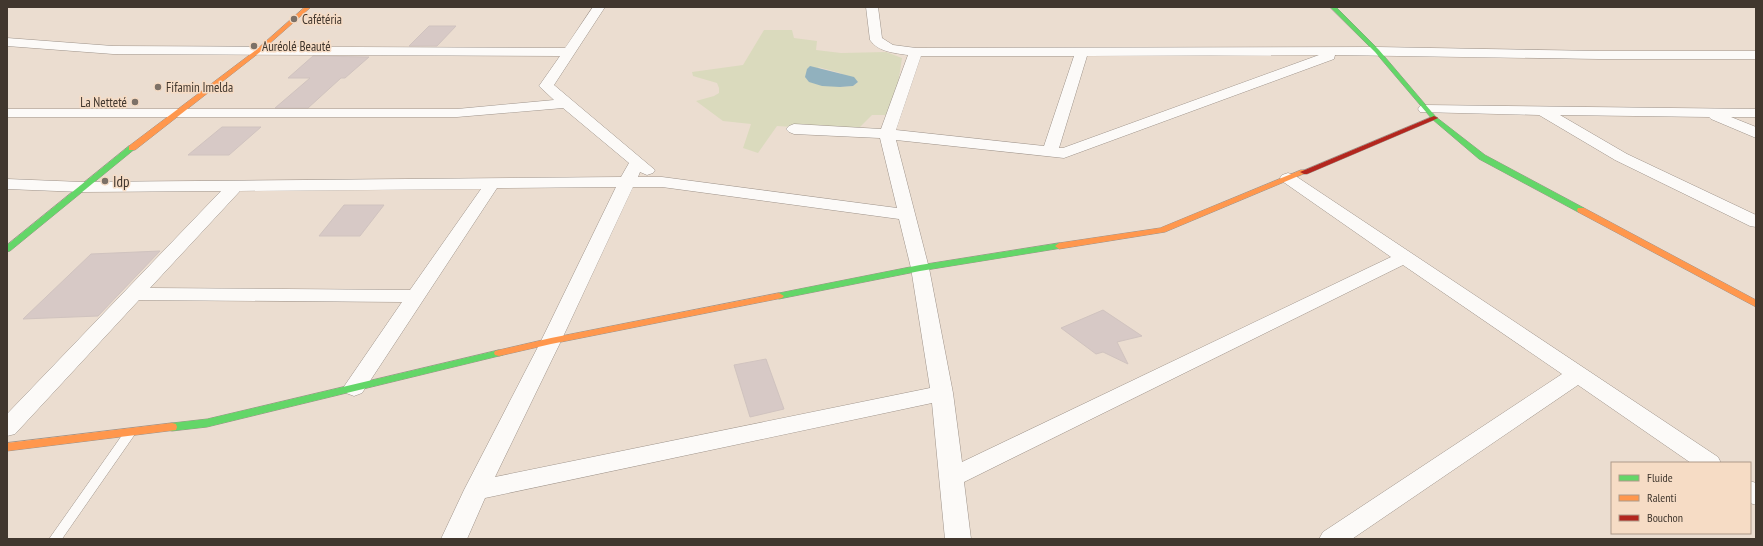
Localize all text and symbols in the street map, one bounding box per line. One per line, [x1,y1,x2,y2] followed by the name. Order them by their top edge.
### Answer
[302,11,342,28] place label: Cafétéria
[289,14,299,24] marker: Cafétéria
[262,38,331,55] place label: Auréolé Beauté
[249,41,259,51] marker: Auréolé Beauté
[166,79,233,96] place label: Fifamin Imelda
[153,82,163,92] marker: Fifamin Imelda
[80,94,127,111] place label: La Netteté
[130,97,140,107] marker: La Netteté
[113,172,130,191] place label: Idp
[100,176,110,186] marker: Idp
[1611,462,1751,534] legend
[1647,470,1673,485] text: Fluide
[1647,490,1676,505] text: Ralenti
[1647,510,1683,525] text: Bouchon

